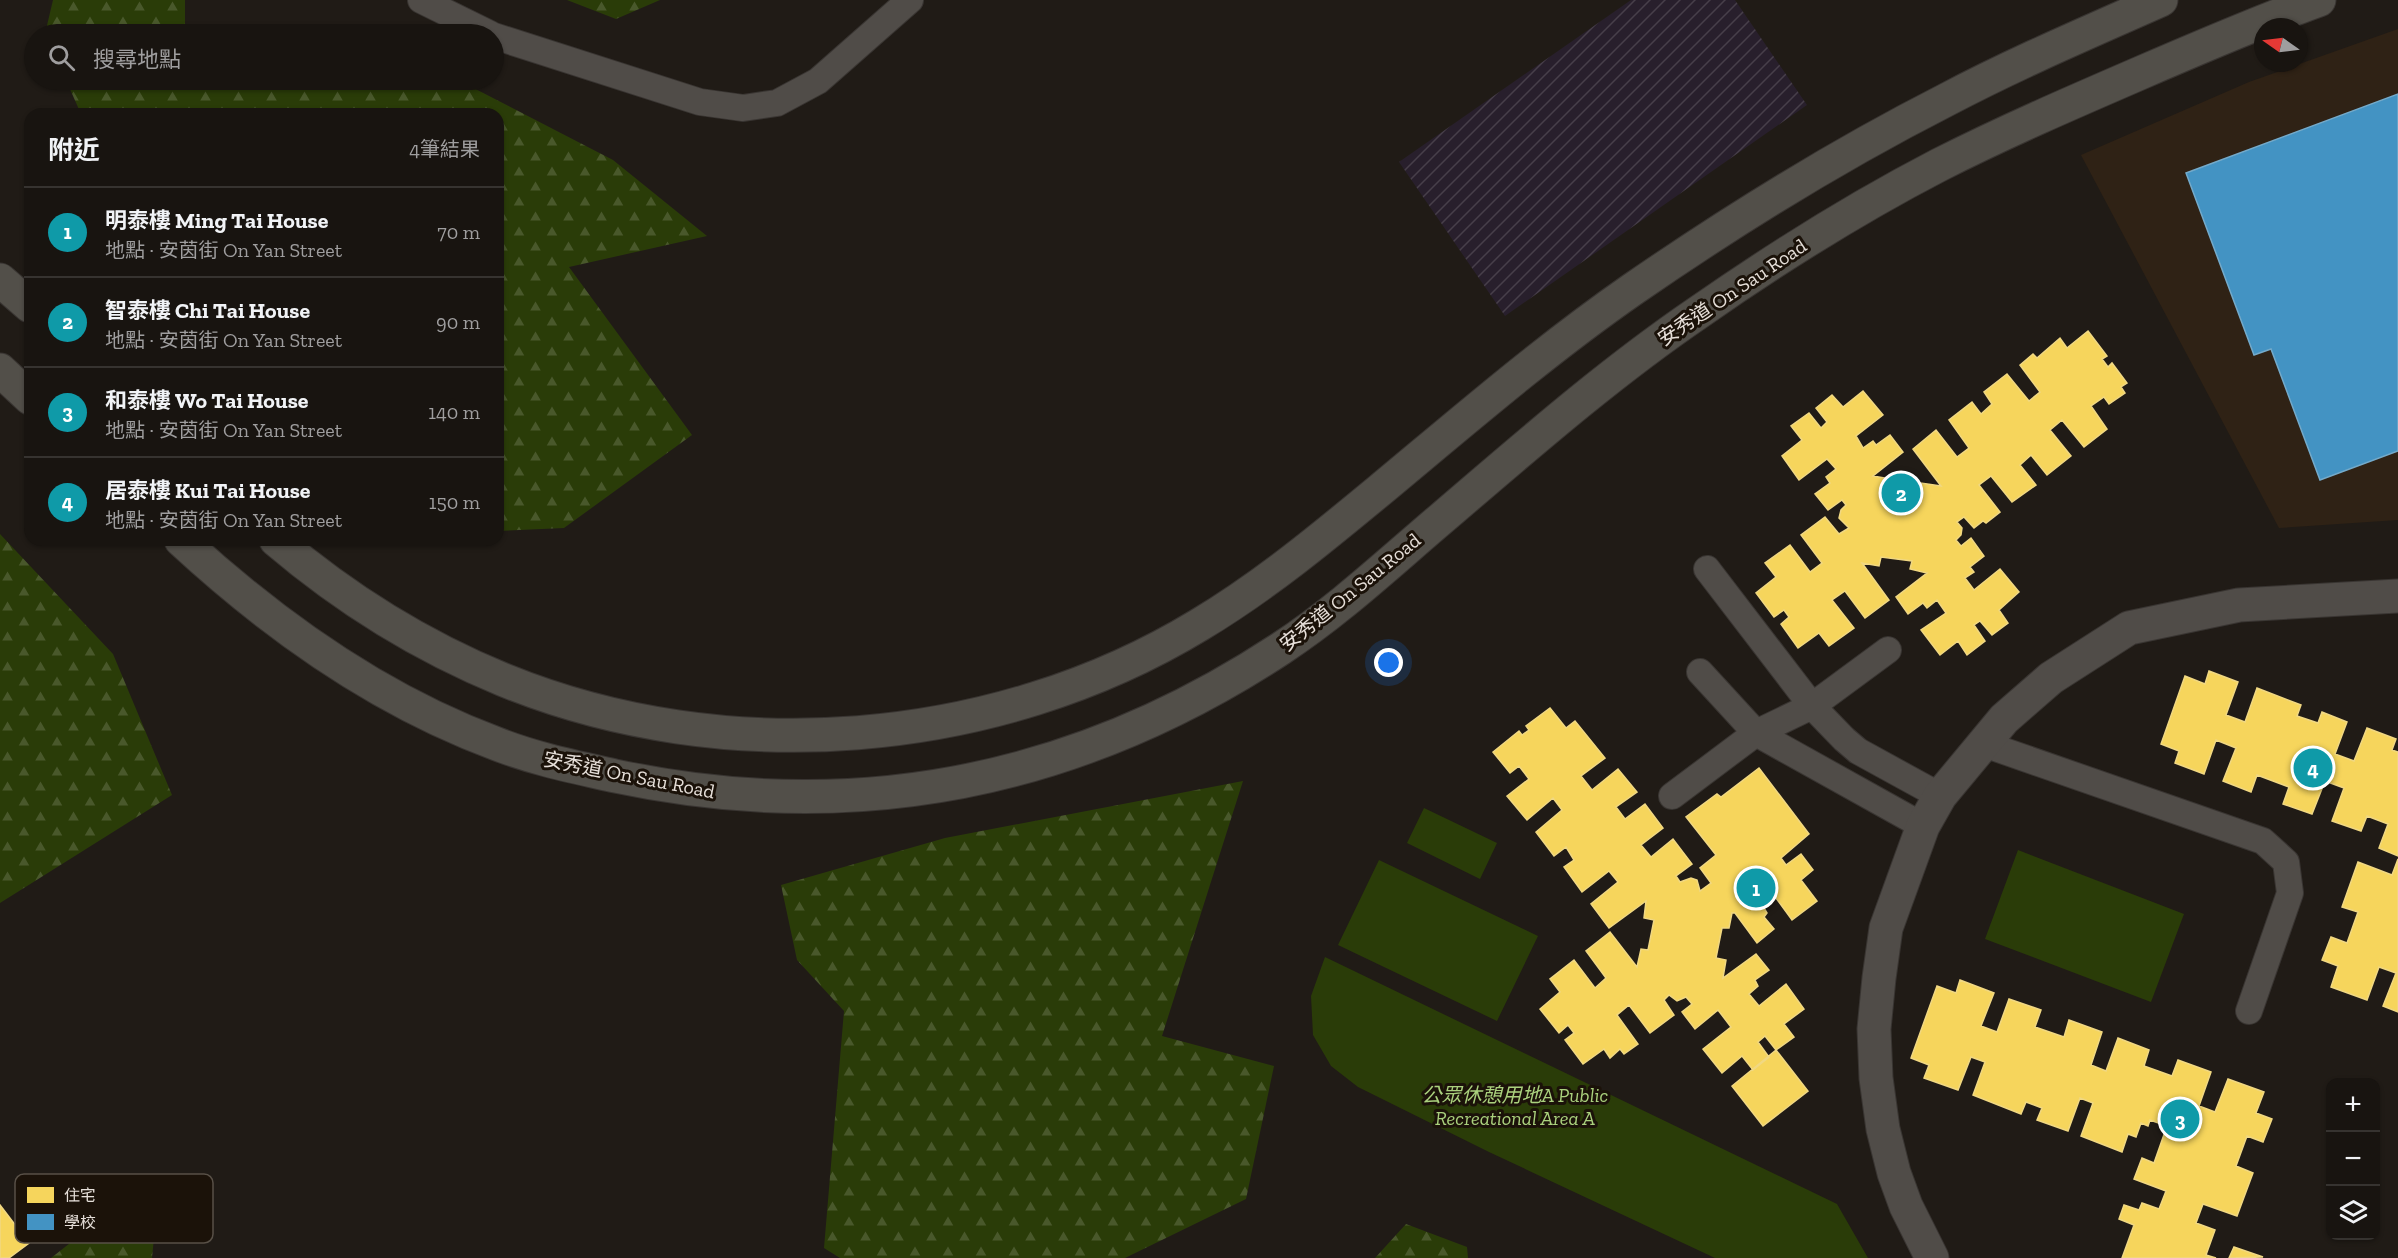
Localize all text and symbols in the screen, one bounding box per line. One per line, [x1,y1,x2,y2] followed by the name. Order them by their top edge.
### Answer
[2254,18,2308,72] north arrow
[24,24,504,90] search box
[45,41,78,74] icon: search
[93,46,181,73] text: 搜尋地點
[48,134,100,166] text: 附近
[409,137,480,161] text: 4筆結果
[105,207,328,234] text: 明泰樓 Ming Tai House
[63,220,72,244] text: 1
[437,220,480,244] text: 70 m
[1653,233,1811,351] street label: 安秀道 On Sau Road
[105,238,342,262] text: 地點 · 安茵街 On Yan Street
[105,297,310,324] text: 智泰樓 Chi Tai House
[62,310,73,334] text: 2
[436,310,480,334] text: 90 m
[105,328,342,352] text: 地點 · 安茵街 On Yan Street
[105,387,308,414] text: 和泰樓 Wo Tai House
[62,400,73,424] text: 3
[428,400,480,424] text: 140 m
[105,418,342,442] text: 地點 · 安茵街 On Yan Street
[1882,470,1920,516] pin: 2
[105,477,310,504] text: 居泰樓 Kui Tai House
[62,490,73,514] text: 4
[429,490,480,514] text: 150 m
[105,508,342,532] text: 地點 · 安茵街 On Yan Street
[1275,528,1425,656] street label: 安秀道 On Sau Road
[1374,648,1403,677] your location
[2294,746,2332,790] pin: 4
[541,747,717,803] street label: 安秀道 On Sau Road
[1736,866,1776,910] pin: 1
[2326,1078,2380,1240] map controls
[2326,1078,2380,1132] button: +
[1422,1083,1608,1130] park label: 公眾休憩用地A Public Recreational Area A
[2160,1096,2200,1142] pin: 3
[2326,1132,2380,1186] button: −
[15,1174,213,1243] legend
[64,1186,96,1205] text: 住宅
[2326,1186,2380,1240] button: layers
[64,1213,96,1232] text: 學校

